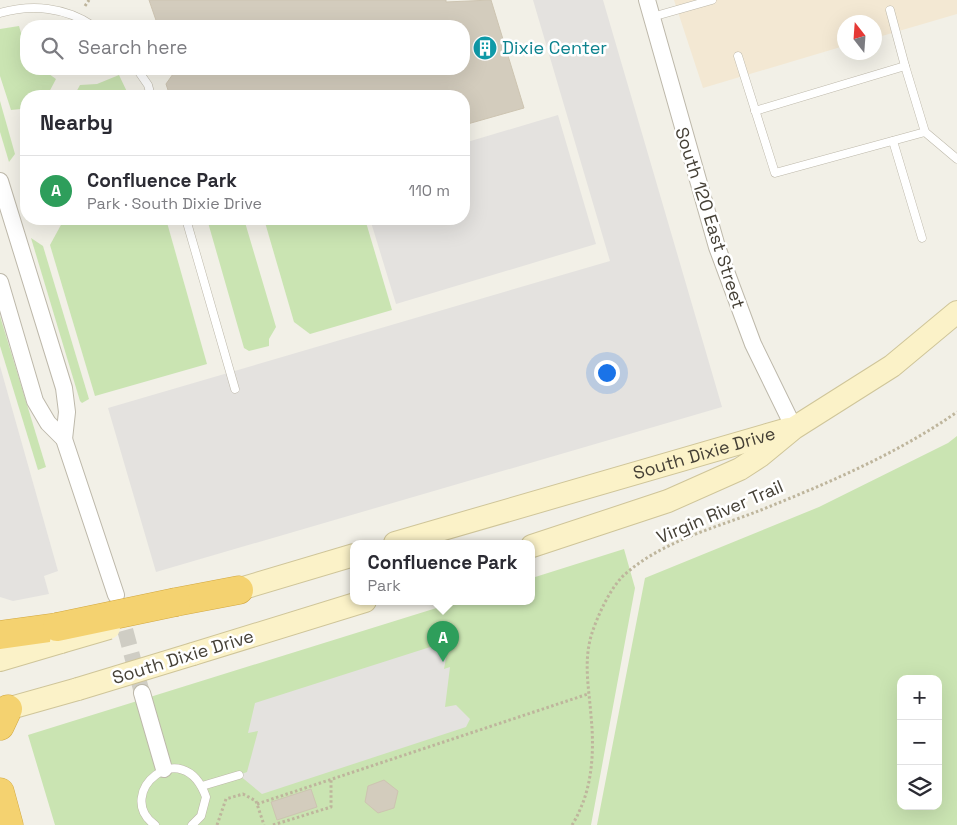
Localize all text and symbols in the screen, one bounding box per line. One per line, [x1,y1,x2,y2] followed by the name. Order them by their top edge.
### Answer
[837,15,882,60] north arrow
[20,20,470,75] search box
[38,34,66,62] icon: search
[78,35,188,60] text: Search here
[472,35,498,61] building icon: Dixie Center
[502,36,607,59] place label: Dixie Center
[40,109,113,136] text: Nearby
[670,124,751,311] street label: South 120 East Street
[87,168,237,193] text: Confluence Park
[51,180,61,201] text: A
[408,180,450,201] text: 110 m
[87,193,262,214] text: Park · South Dixie Drive
[594,360,620,386] your location
[630,421,778,484] street label: South Dixie Drive
[653,475,787,549] street label: Virgin River Trail
[350,540,535,605] popup
[368,550,517,575] text: Confluence Park
[368,575,401,596] text: Park
[427,621,459,662] pin: A
[109,624,256,689] street label: South Dixie Drive
[897,675,942,810] map controls
[897,675,942,720] button: +
[897,720,942,765] button: −
[897,765,942,810] button: layers

